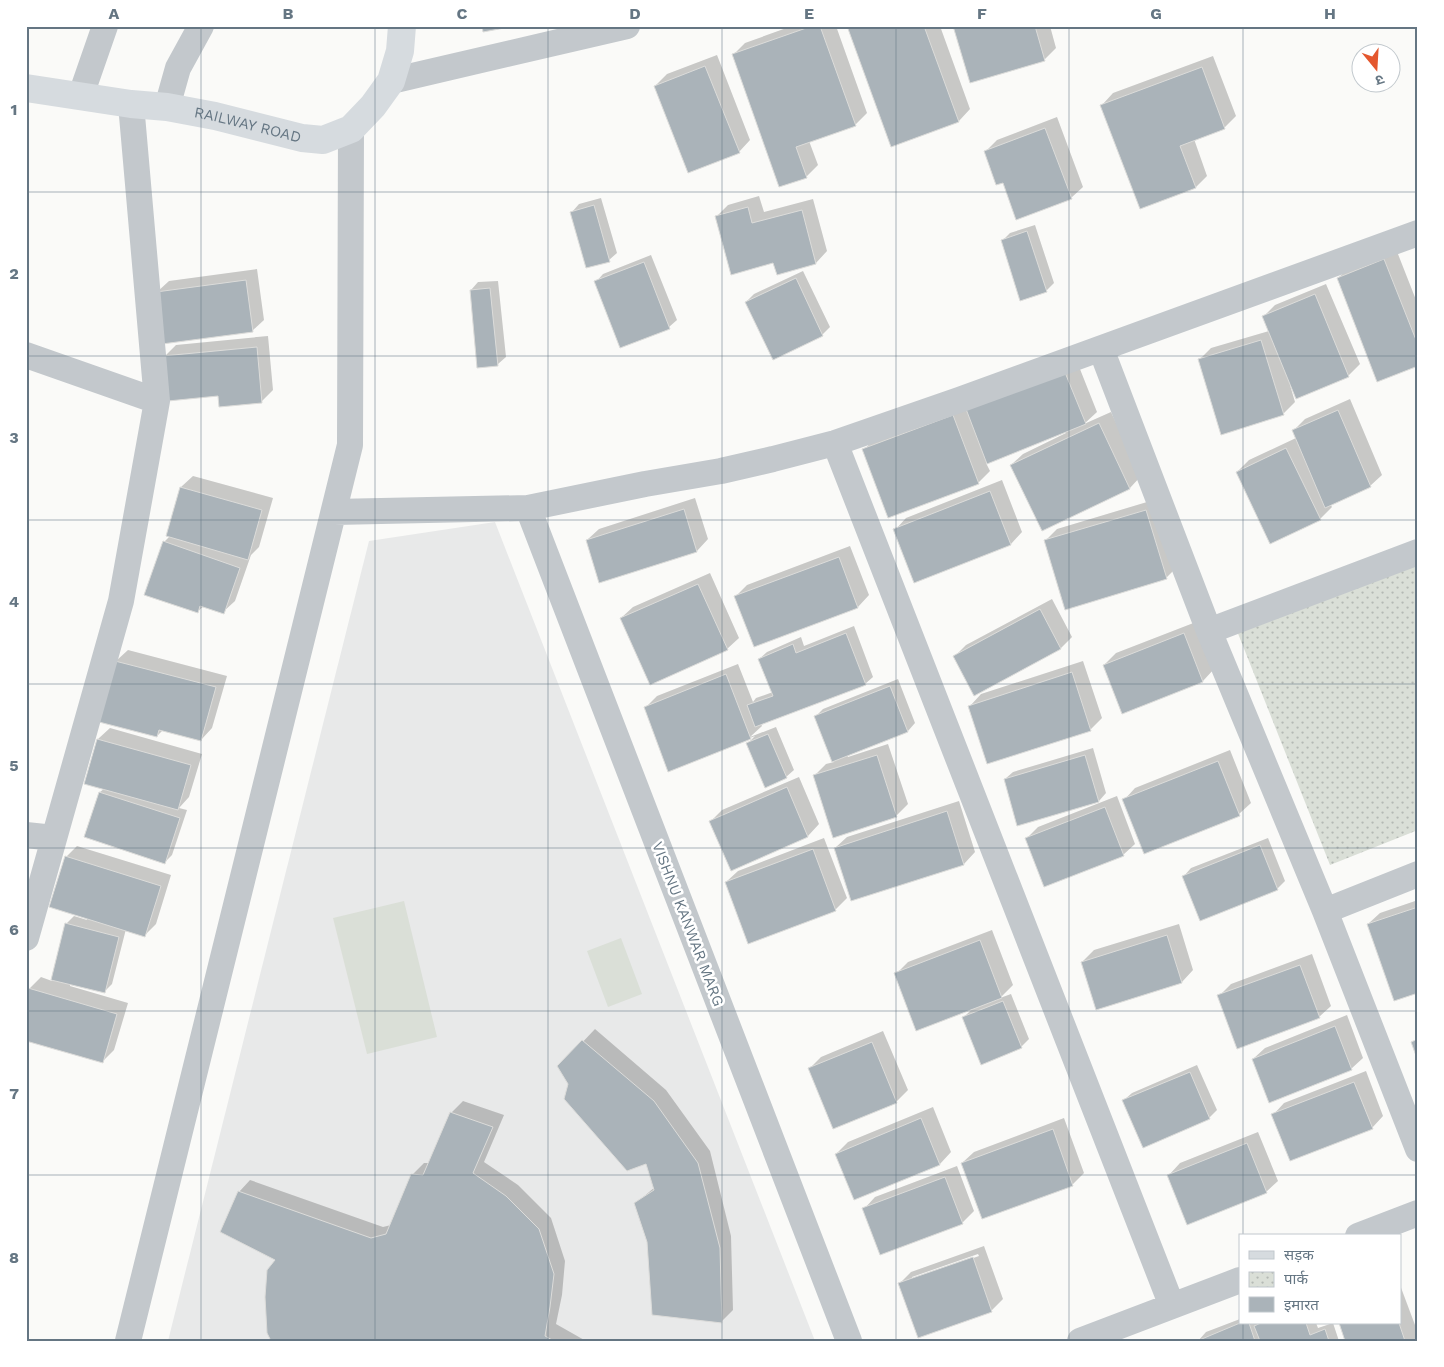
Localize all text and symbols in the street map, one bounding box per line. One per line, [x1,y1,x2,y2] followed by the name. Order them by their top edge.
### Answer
[109,4,120,23] text: A
[283,4,294,23] text: B
[457,4,468,23] text: C
[629,4,641,23] text: D
[804,4,814,23] text: E
[977,4,987,23] text: F
[1150,4,1162,23] text: G
[1324,4,1336,23] text: H
[1352,42,1402,92] north arrow
[1373,71,1386,89] text: उ
[11,100,17,119] text: 1
[193,103,303,146] street label: RAILWAY ROAD
[9,264,19,283] text: 2
[9,428,19,447] text: 3
[9,592,19,611] text: 4
[9,756,19,775] text: 5
[648,839,728,1009] street label: VISHNU KANWAR MARG
[9,920,19,939] text: 6
[9,1084,19,1103] text: 7
[1239,1234,1402,1324] legend
[1284,1246,1314,1264] text: सड़क
[9,1248,19,1267] text: 8
[1284,1270,1308,1288] text: पार्क
[1284,1296,1319,1314] text: इमारत

